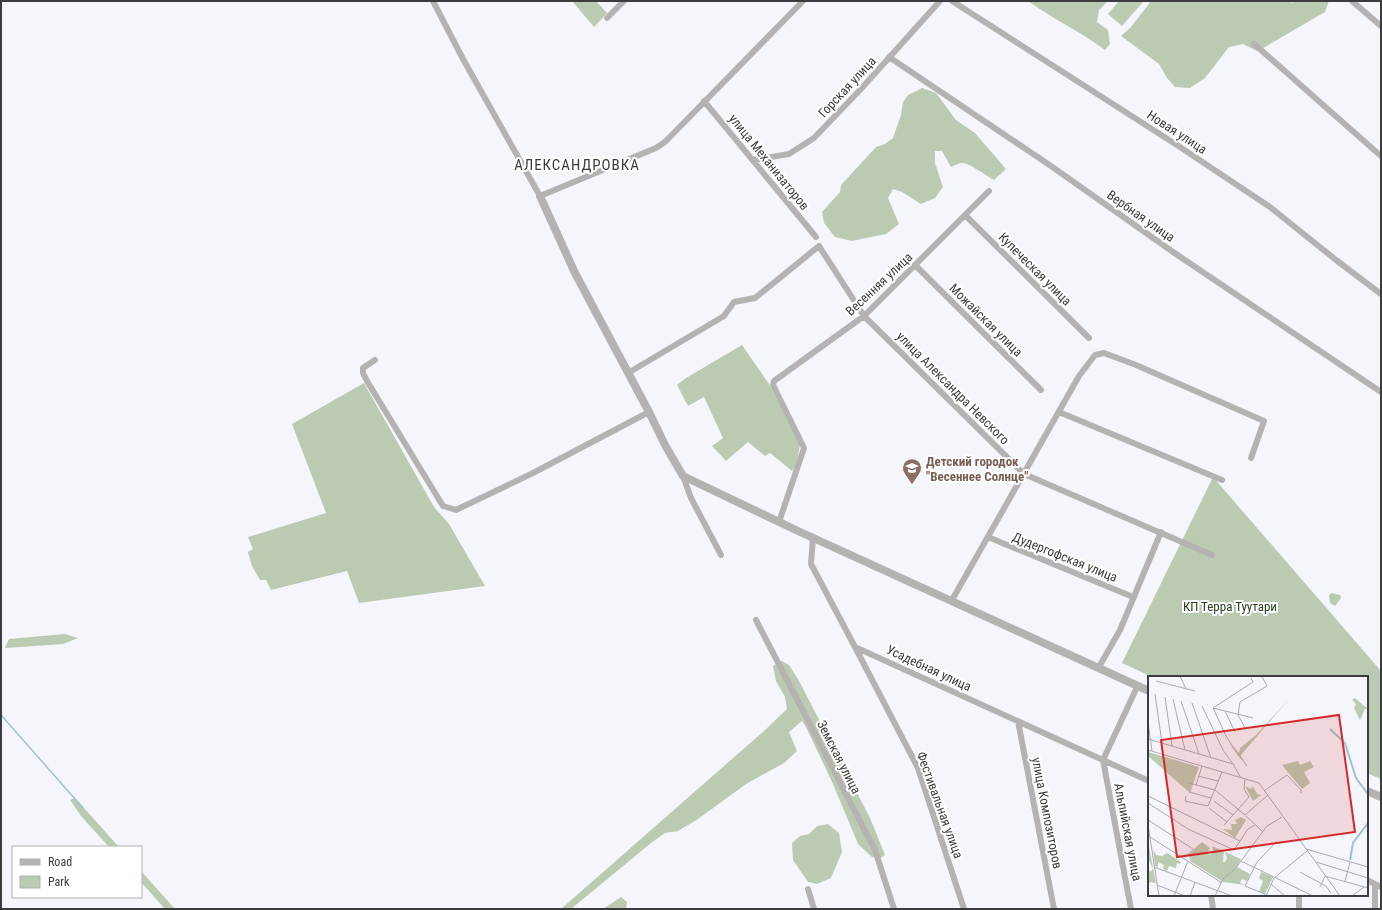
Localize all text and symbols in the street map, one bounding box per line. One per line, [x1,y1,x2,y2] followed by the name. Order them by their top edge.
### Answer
[815,54,879,120] street label: Горская улица
[1144,107,1210,157] street label: Новая улица
[726,111,812,213] street label: улица Механизаторов
[514,156,640,174] district label: АЛЕКСАНДРОВКА
[1104,187,1178,245] street label: Вербная улица
[996,230,1074,308] street label: Купеческая улица
[843,249,915,319] street label: Весенняя улица
[946,280,1026,360] street label: Можайская улица
[894,329,1012,447] street label: улица Александра Невского
[926,454,1028,484] place label: Детский городок "Весеннее Солнце"
[901,457,923,485] school or university icon: Детский городок "Весеннее Солнце"
[1010,529,1120,585] street label: Дудергофская улица
[1183,599,1277,614] park label: КП Терра Туутари
[884,642,974,694] street label: Усадебная улица
[1148,676,1368,896] inset map
[814,718,864,796] street label: Земская улица
[914,750,966,860] street label: Фестивальная улица
[1029,756,1065,870] street label: улица Композиторов
[1111,782,1145,882] street label: Альпийская улица
[12,846,142,898] legend
[48,855,72,869] text: Road
[48,875,70,889] text: Park

